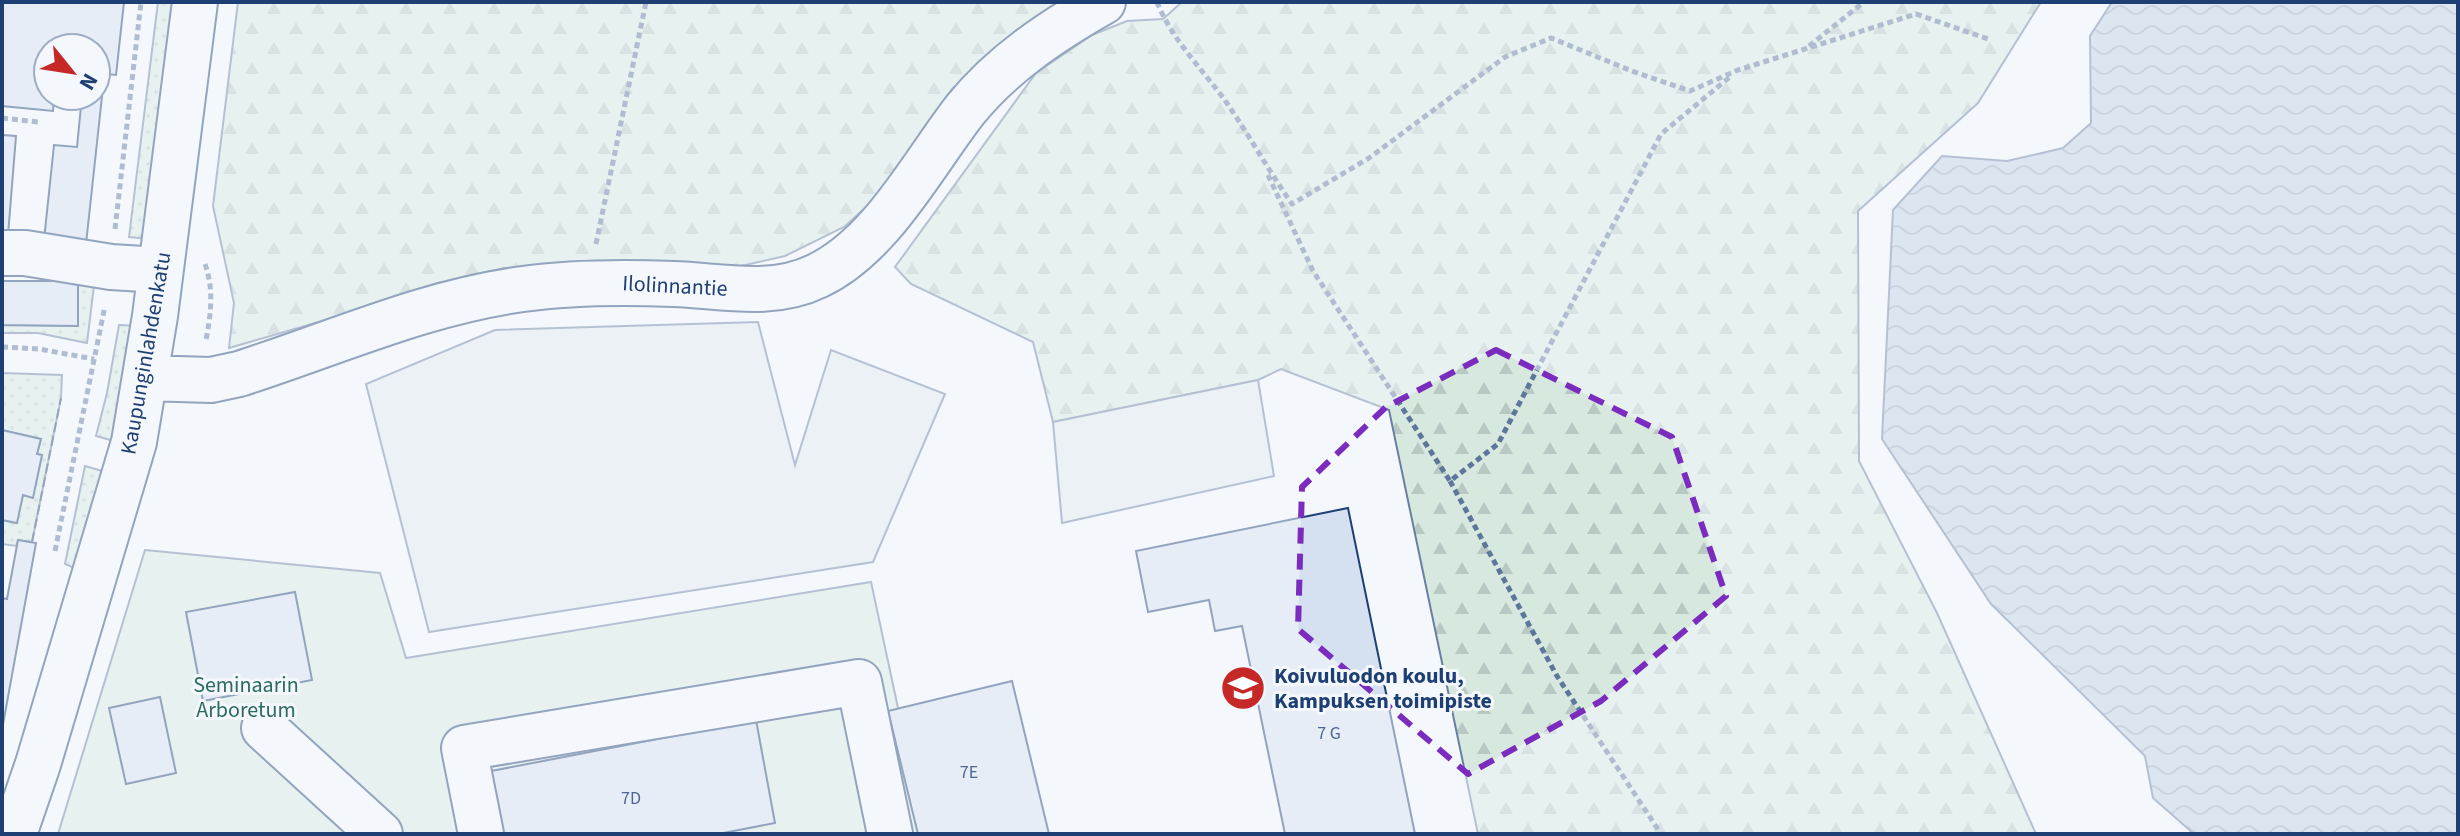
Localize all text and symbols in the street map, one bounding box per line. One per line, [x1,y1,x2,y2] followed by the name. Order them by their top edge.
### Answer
[32,32,112,112] north arrow
[71,67,106,96] text: N
[112,249,180,457] street label: Kaupunginlahdenkatu
[622,267,728,305] street label: Ilolinnantie
[1274,660,1492,717] place label: Koivuluodon koulu, Kampuksen toimipiste
[1219,664,1267,712] school or university icon: Koivuluodon koulu, Kampuksen toimipiste
[193,669,299,726] park label: Seminaarin Arboretum
[1317,721,1341,746] house number: 7 G
[960,760,978,785] house number: 7E
[621,786,641,811] house number: 7D

